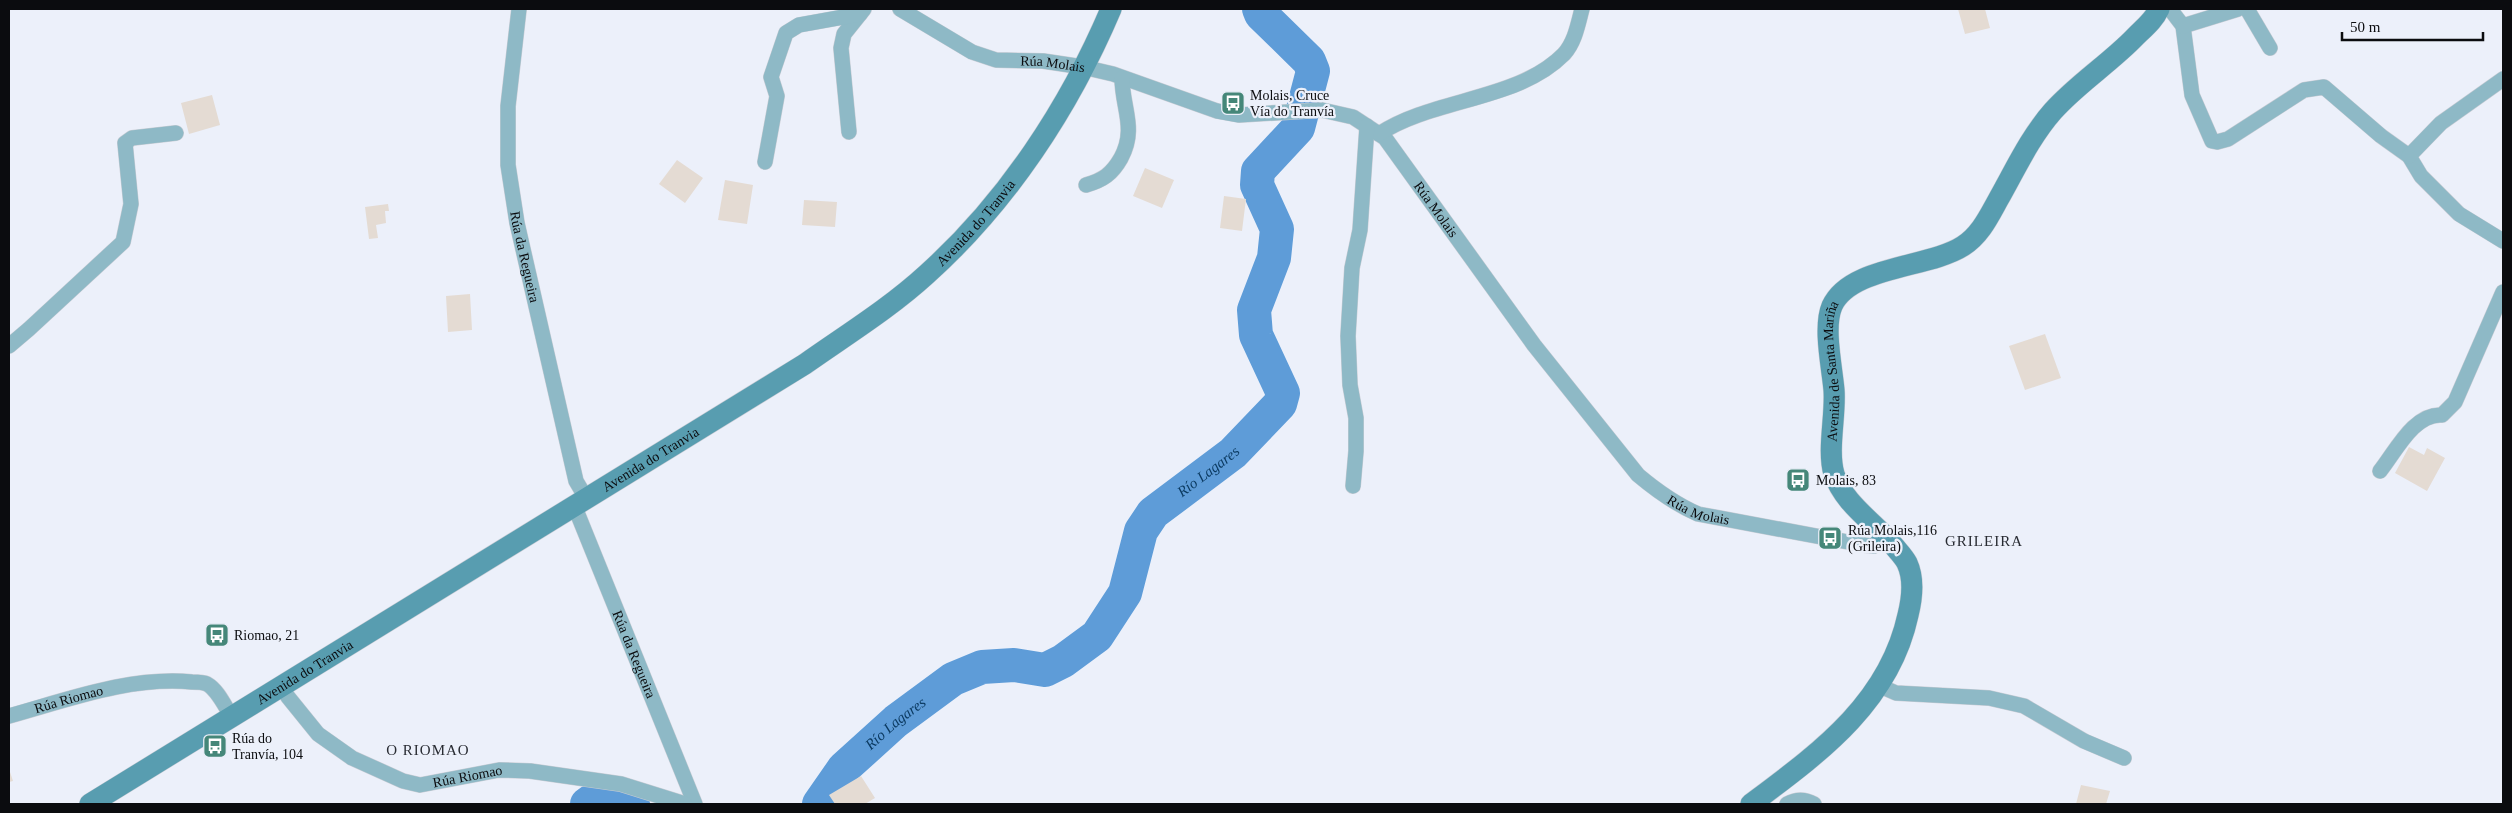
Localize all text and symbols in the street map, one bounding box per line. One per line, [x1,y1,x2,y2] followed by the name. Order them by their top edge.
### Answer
[2342,10,2483,42] scale bar
[2350,19,2381,35] text: 50 m
[1020,53,1086,75] street label: Rúa Molais
[1250,88,1335,119] place label: Molais, Cruce Vía do Tranvía
[1220,90,1246,116] bus stop icon: Molais, Cruce Vía do Tranvía
[933,176,1018,269] street label: Avenida do Tranvia
[1411,178,1461,240] street label: Rúa Molais
[508,210,543,305] street label: Rúa da Regueira
[1820,297,1842,442] street label: Avenida de Santa Mariña
[600,423,702,494] street label: Avenida do Tranvia
[1173,443,1243,500] water label: Río Lagares
[1785,467,1811,493] bus stop icon: Molais, 83
[1816,473,1876,488] place label: Molais, 83
[1665,492,1731,527] street label: Rúa Molais
[1848,523,1937,555] place label: Rúa Molais,116 (Grileira)
[1817,525,1843,551] bus stop icon: Rúa Molais,116 (Grileira)
[1945,533,2023,549] district label: GRILEIRA
[610,608,659,701] street label: Rúa da Regueira
[204,622,230,648] bus stop icon: Riomao, 21
[234,628,299,643] place label: Riomao, 21
[254,636,356,707] street label: Avenida do Tranvia
[32,683,104,716] street label: Rúa Riomao
[861,694,929,753] water label: Río Lagares
[232,731,303,762] place label: Rúa do Tranvía, 104
[202,733,228,759] bus stop icon: Rúa do Tranvía, 104
[386,742,470,758] district label: O RIOMAO
[431,762,503,790] street label: Rúa Riomao

